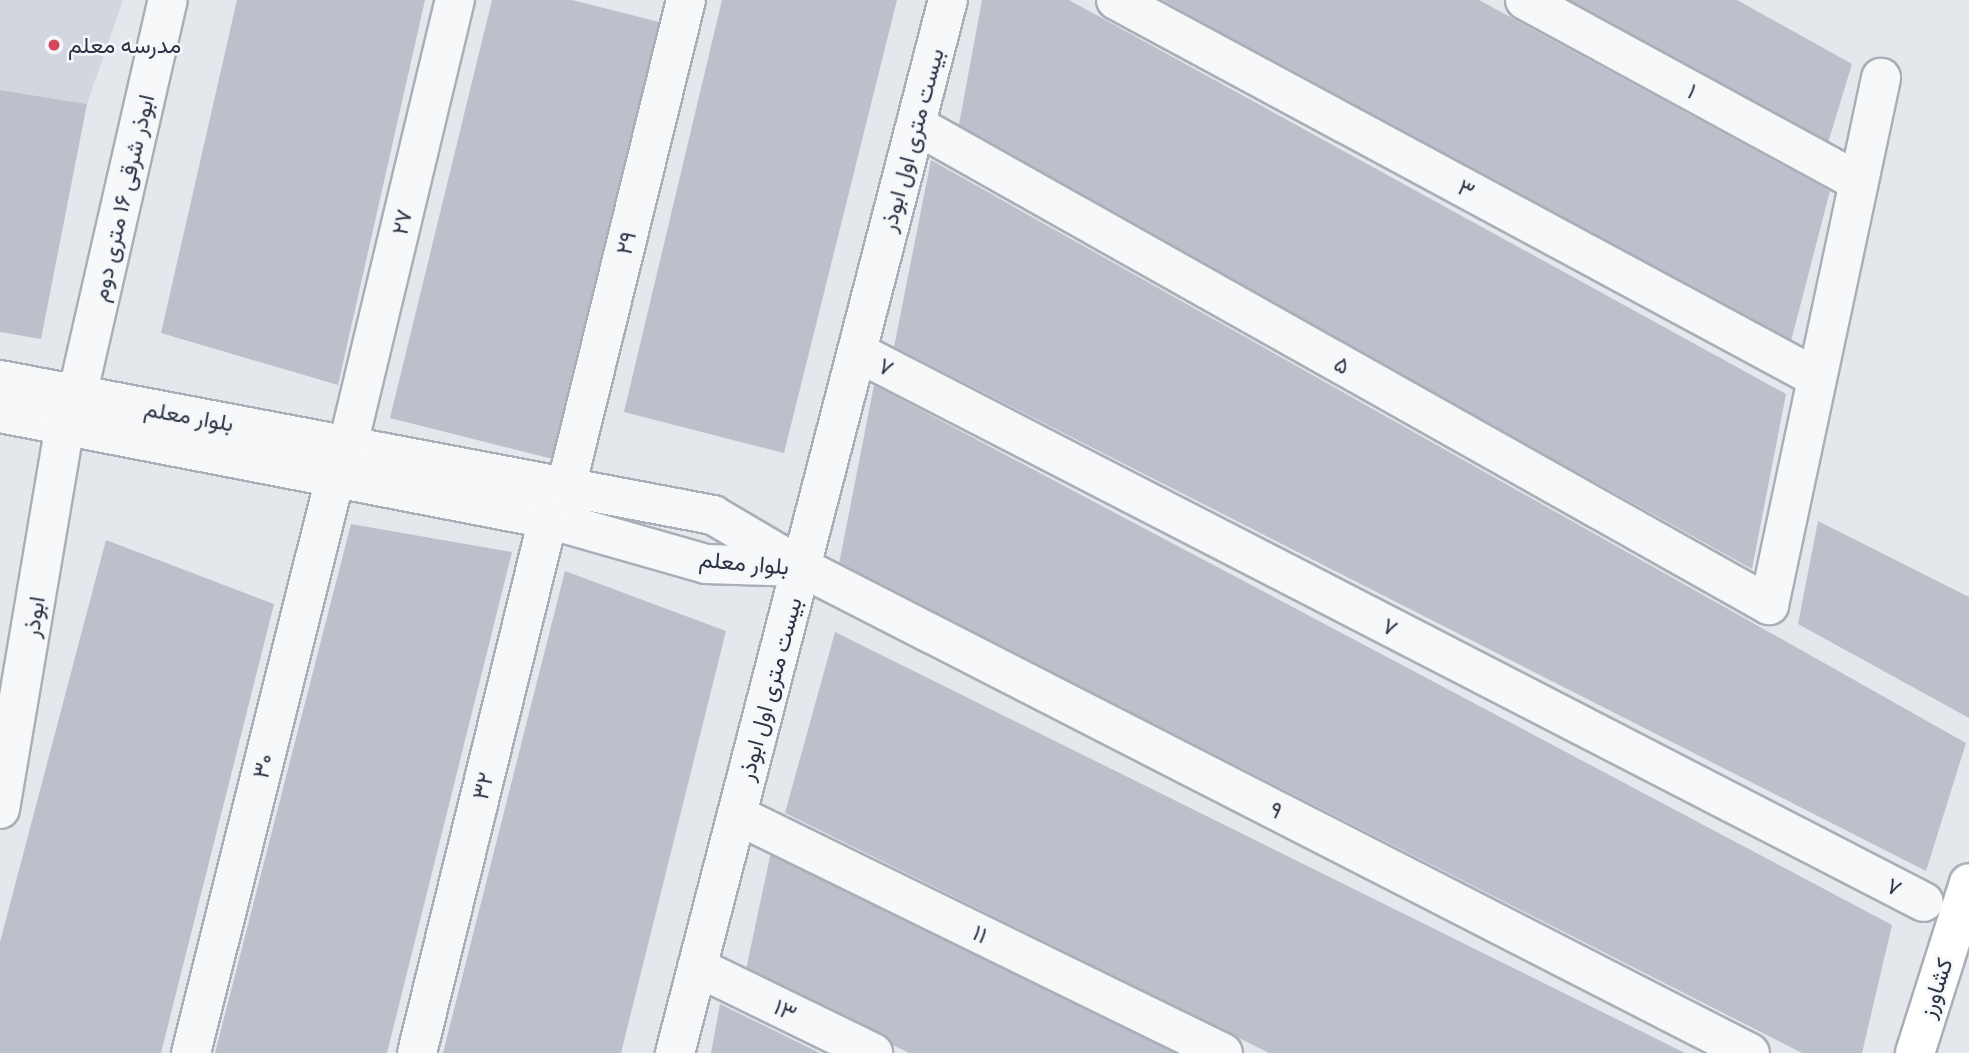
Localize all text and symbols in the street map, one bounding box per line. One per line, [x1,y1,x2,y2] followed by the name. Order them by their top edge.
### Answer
[68,31,181,59] place label: مدرسه معلم
[46,37,62,53] marker: مدرسه معلم
[874,45,950,235] street label: بیست متری اول ابوذر
[1682,77,1702,105] street label: ۱
[86,92,160,304] street label: ابوذر شرقی ۱۶ متری دوم
[1453,173,1479,205] street label: ۳
[386,206,418,238] street label: ۲۷
[610,228,642,258] street label: ۲۹
[1329,350,1355,380] street label: ۵
[874,352,898,382] street label: ۷
[142,395,236,437] street label: بلوار معلم
[698,545,790,581] street label: بلوار معلم
[17,594,51,640] street label: ابوذر
[732,594,808,784] street label: بیست متری اول ابوذر
[1378,612,1402,642] street label: ۷
[247,751,279,781] street label: ۳۰
[466,769,500,803] street label: ۳۲
[1265,795,1287,825] street label: ۹
[1882,872,1906,902] street label: ۷
[968,919,992,949] street label: ۱۱
[1913,955,1959,1021] street label: کشاورز
[769,993,801,1027] street label: ۱۳

